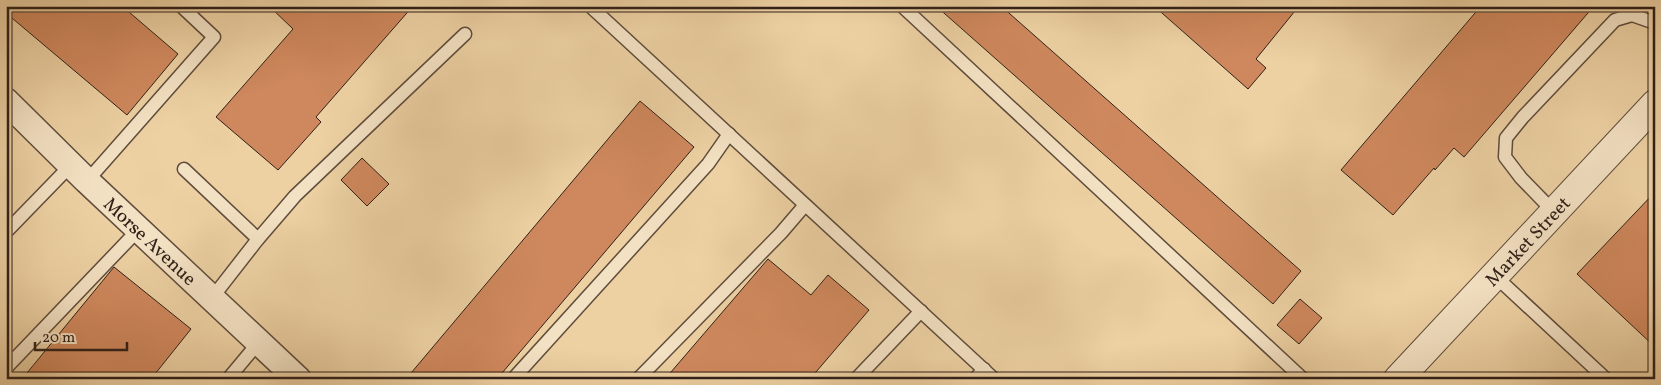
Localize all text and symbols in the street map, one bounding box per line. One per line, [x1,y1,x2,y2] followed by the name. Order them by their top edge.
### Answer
[1480,191,1577,293] street label: Market Street
[97,192,201,292] street label: Morse Avenue
[35,320,128,352] scale bar
[42,328,75,349] text: 20 m

